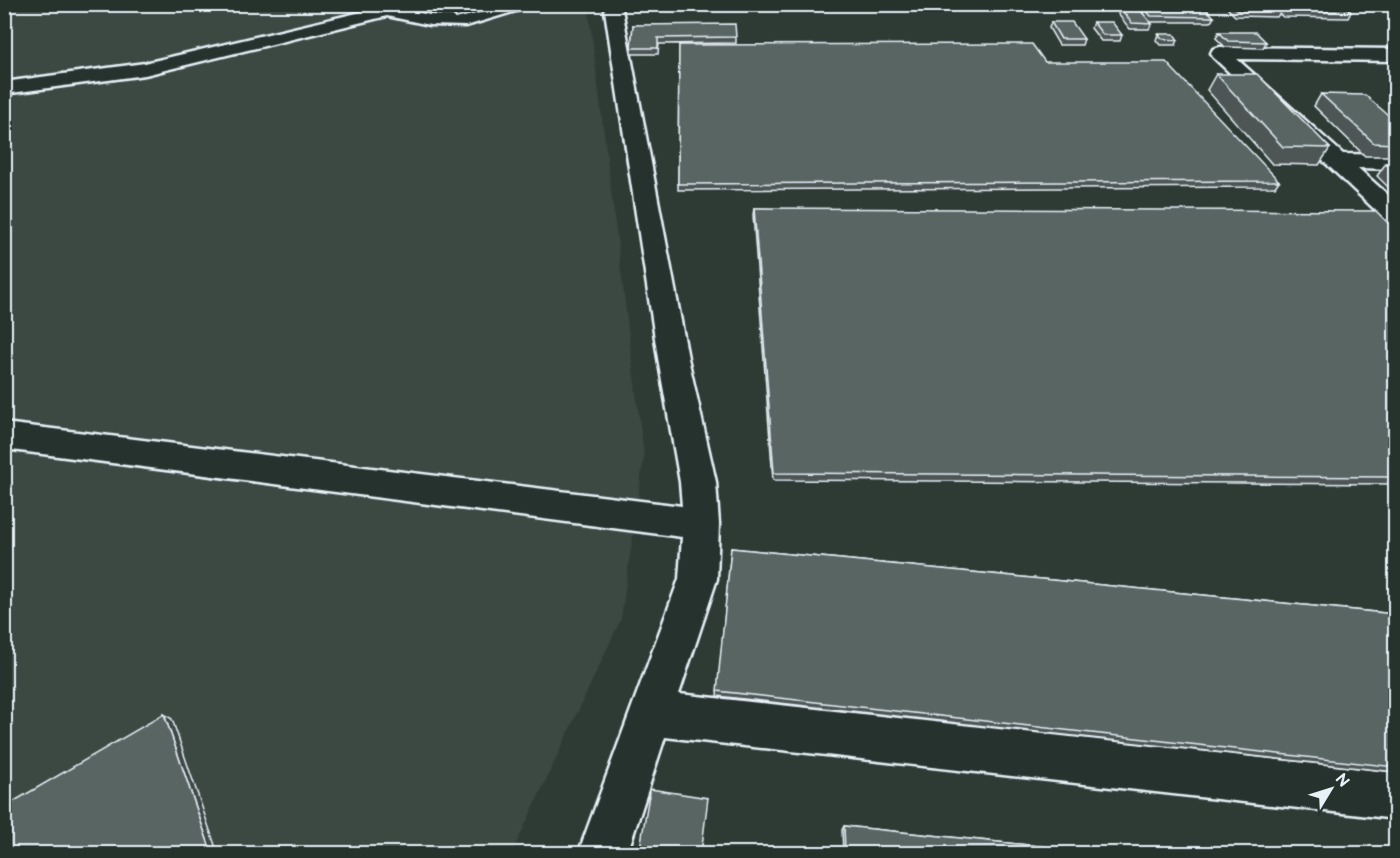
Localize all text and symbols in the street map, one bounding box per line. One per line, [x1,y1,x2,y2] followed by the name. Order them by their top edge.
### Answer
[1301,759,1361,819] north arrow
[1330,770,1353,791] text: N

